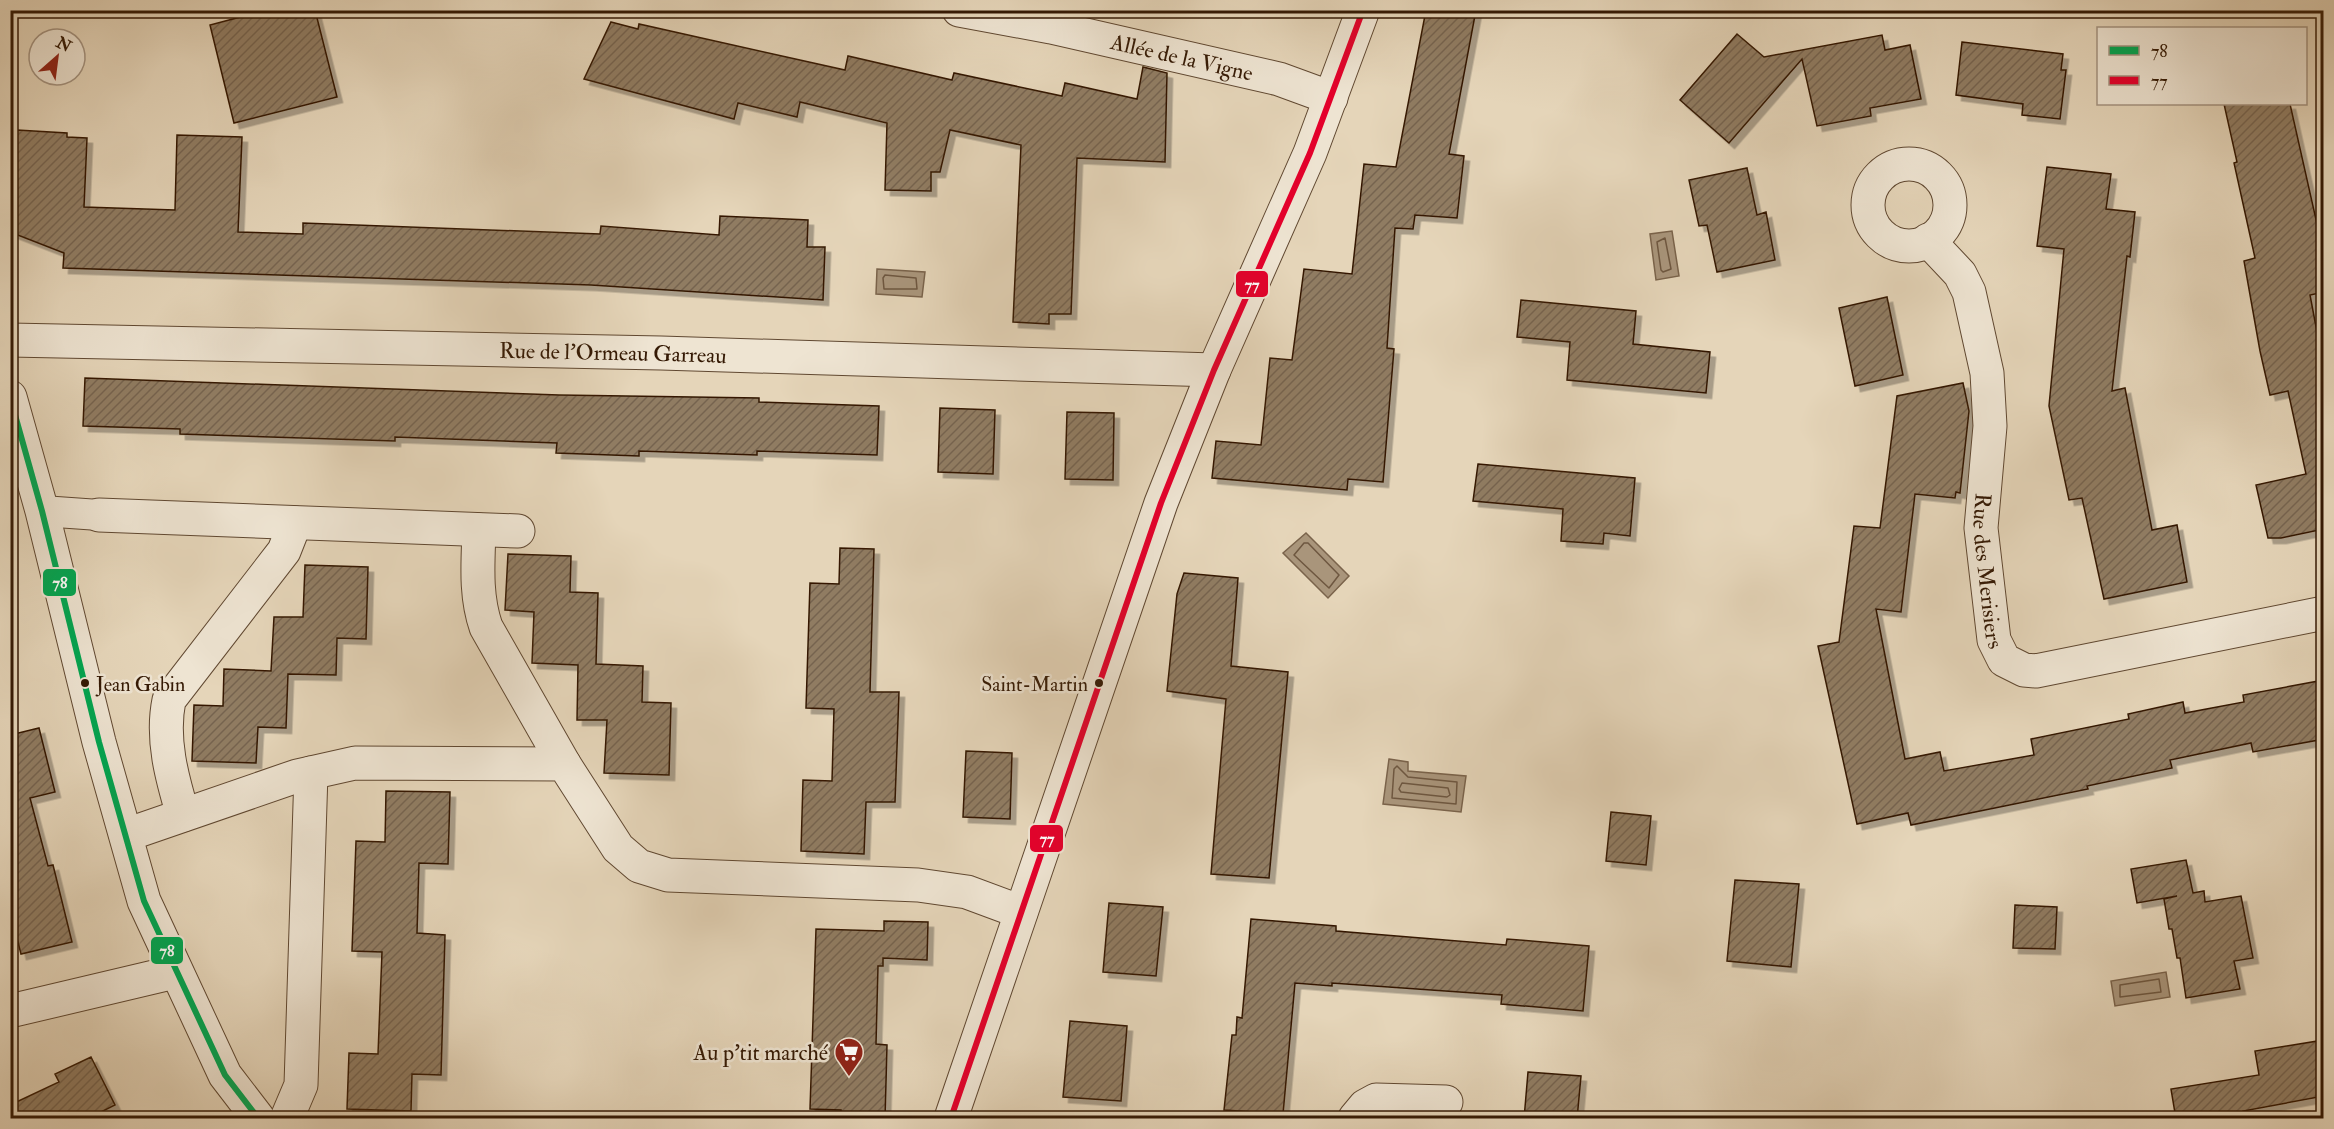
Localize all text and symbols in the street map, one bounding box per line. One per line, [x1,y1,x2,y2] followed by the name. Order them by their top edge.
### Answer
[27,27,87,87] north arrow
[2097,27,2307,105] legend
[1107,28,1256,88] street label: Allée de la Vigne
[52,32,75,57] text: N
[2151,40,2168,63] text: 78
[2151,70,2168,93] text: 77
[1235,270,1269,298] line badge: 77
[1245,275,1260,295] text: 77
[499,337,727,370] street label: Rue de l'Ormeau Garreau
[1966,492,2009,654] street label: Rue des Merisiers
[42,568,77,597] line badge: 78
[53,573,68,593] text: 78
[95,672,185,697] place label: Jean Gabin
[981,672,1088,697] place label: Saint-Martin
[79,677,91,689] marker: Jean Gabin
[1093,677,1105,689] marker: Saint-Martin
[1029,824,1064,853] line badge: 77
[1040,829,1055,849] text: 77
[150,936,184,965] line badge: 78
[160,941,175,961] text: 78
[833,1036,865,1078] supermarket icon: Au p'tit marché
[692,1039,829,1068] place label: Au p'tit marché

